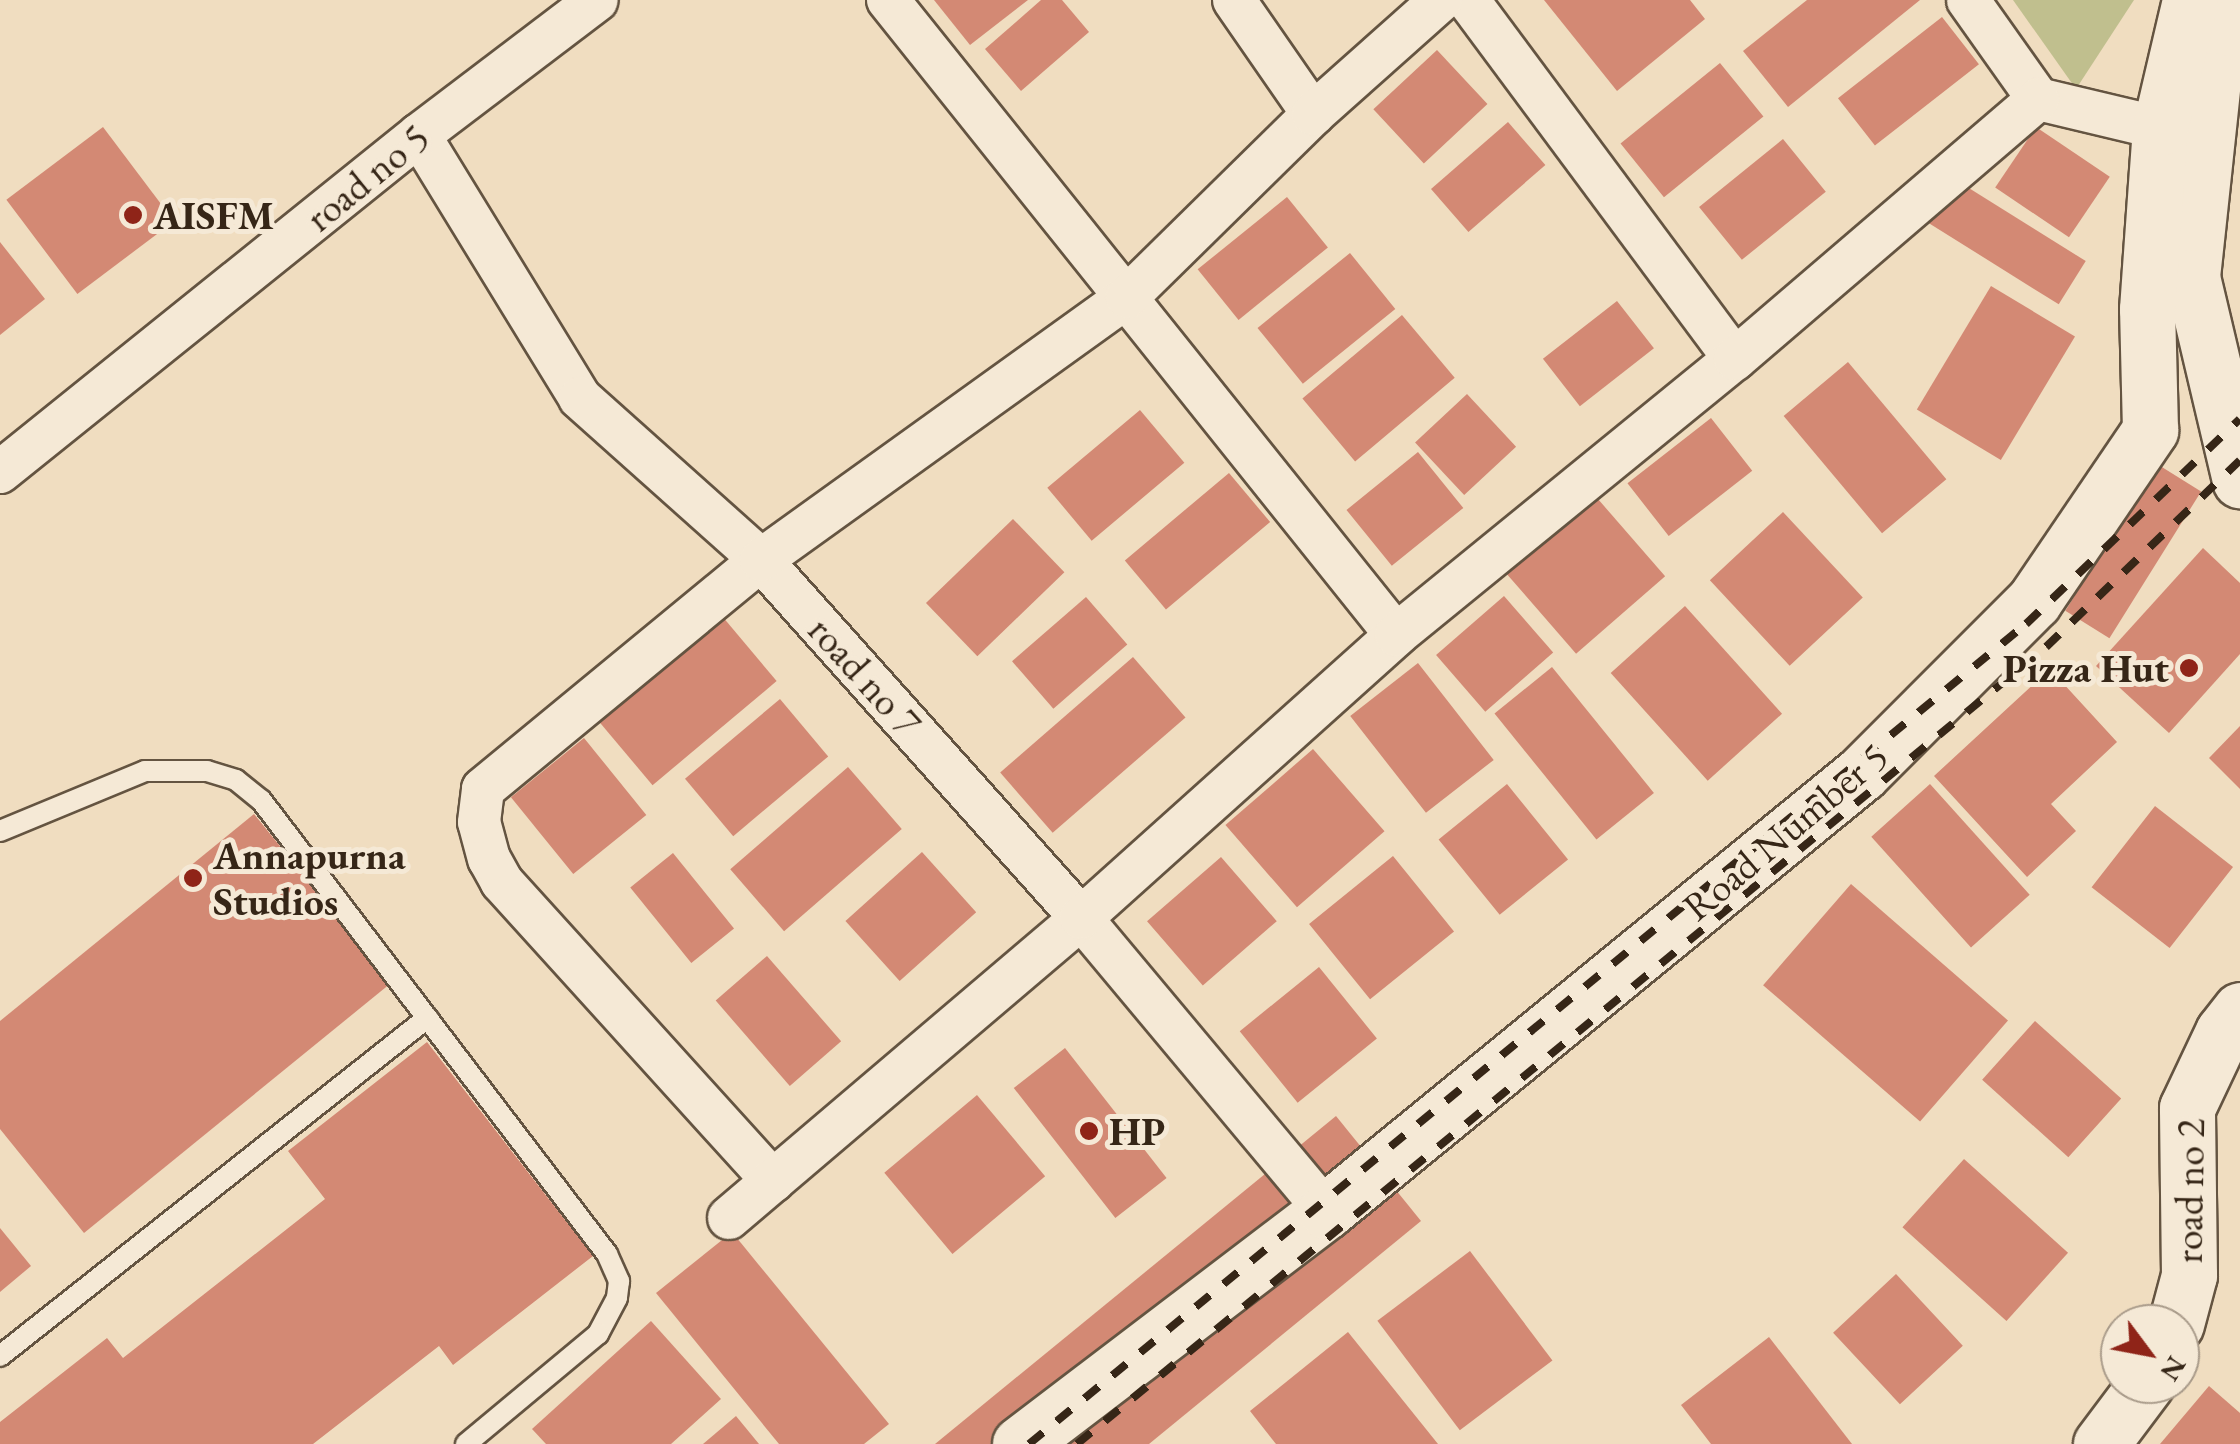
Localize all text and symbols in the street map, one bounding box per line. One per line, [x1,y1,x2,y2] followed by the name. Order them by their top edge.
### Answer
[296,113,438,241] street label: road no 5
[153,191,274,239] place label: AISFM
[122,204,144,226] marker: AISFM
[799,606,931,746] street label: road no 7
[2003,644,2169,692] place label: Pizza Hut
[2178,657,2200,679] marker: Pizza Hut
[1673,732,1897,930] street label: Road Number 5
[213,831,405,925] place label: Annapurna Studios
[182,867,204,889] marker: Annapurna Studios
[1109,1107,1165,1155] place label: HP
[2164,1118,2214,1264] street label: road no 2
[1078,1120,1100,1142] marker: HP
[2100,1304,2200,1404] north arrow
[2152,1350,2195,1388] text: N

